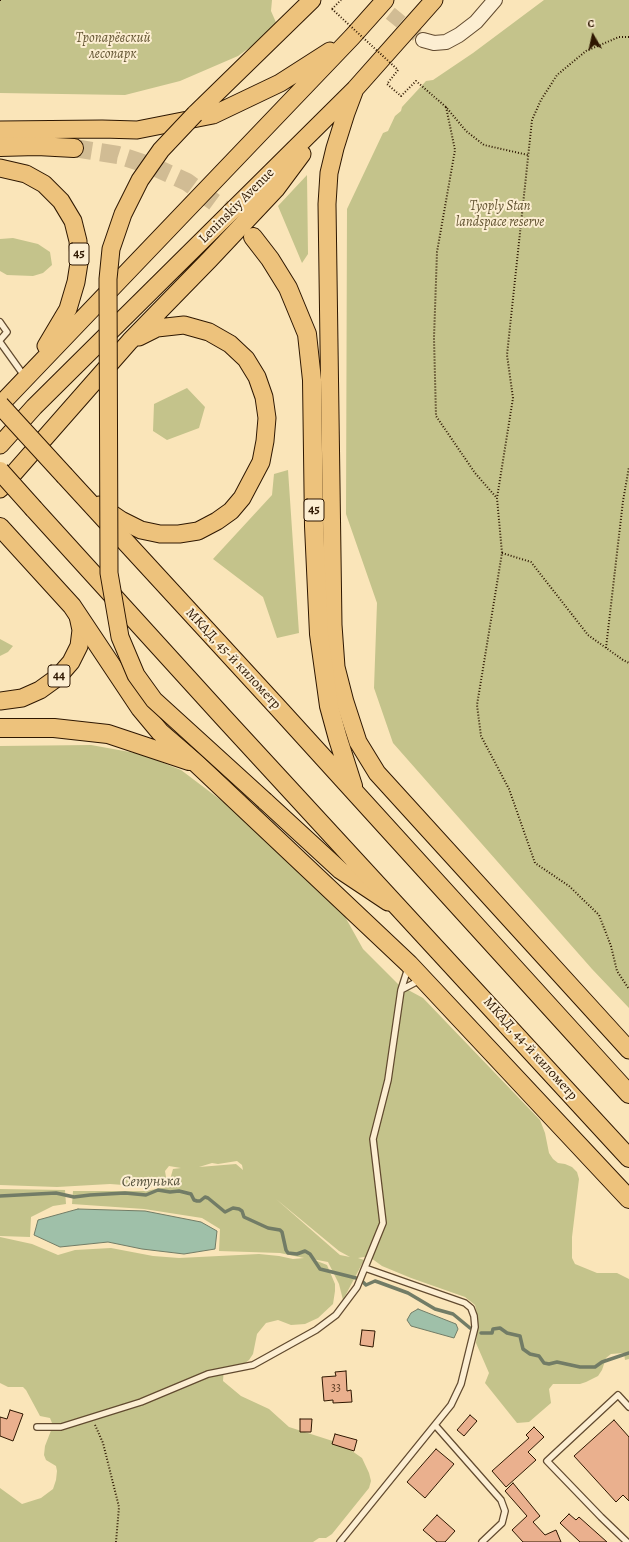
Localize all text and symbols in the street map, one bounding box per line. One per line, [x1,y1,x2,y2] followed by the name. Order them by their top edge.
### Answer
[573,16,613,56] north arrow
[587,16,596,32] text: С
[76,31,150,64] park label: Тропарёвский лесопарк
[196,165,278,247] street label: Leninskiy Avenue
[456,199,544,232] park label: Tyoply Stan landspace reserve
[69,243,89,265] road number: 45
[304,499,324,521] road number: 45
[182,605,284,713] street label: МКАД, 45-й километр
[48,665,70,687] road number: 44
[479,994,581,1104] street label: МКАД, 44-й километр
[122,1172,180,1192] water label: Сетунька
[331,1381,341,1395] house number: 33

